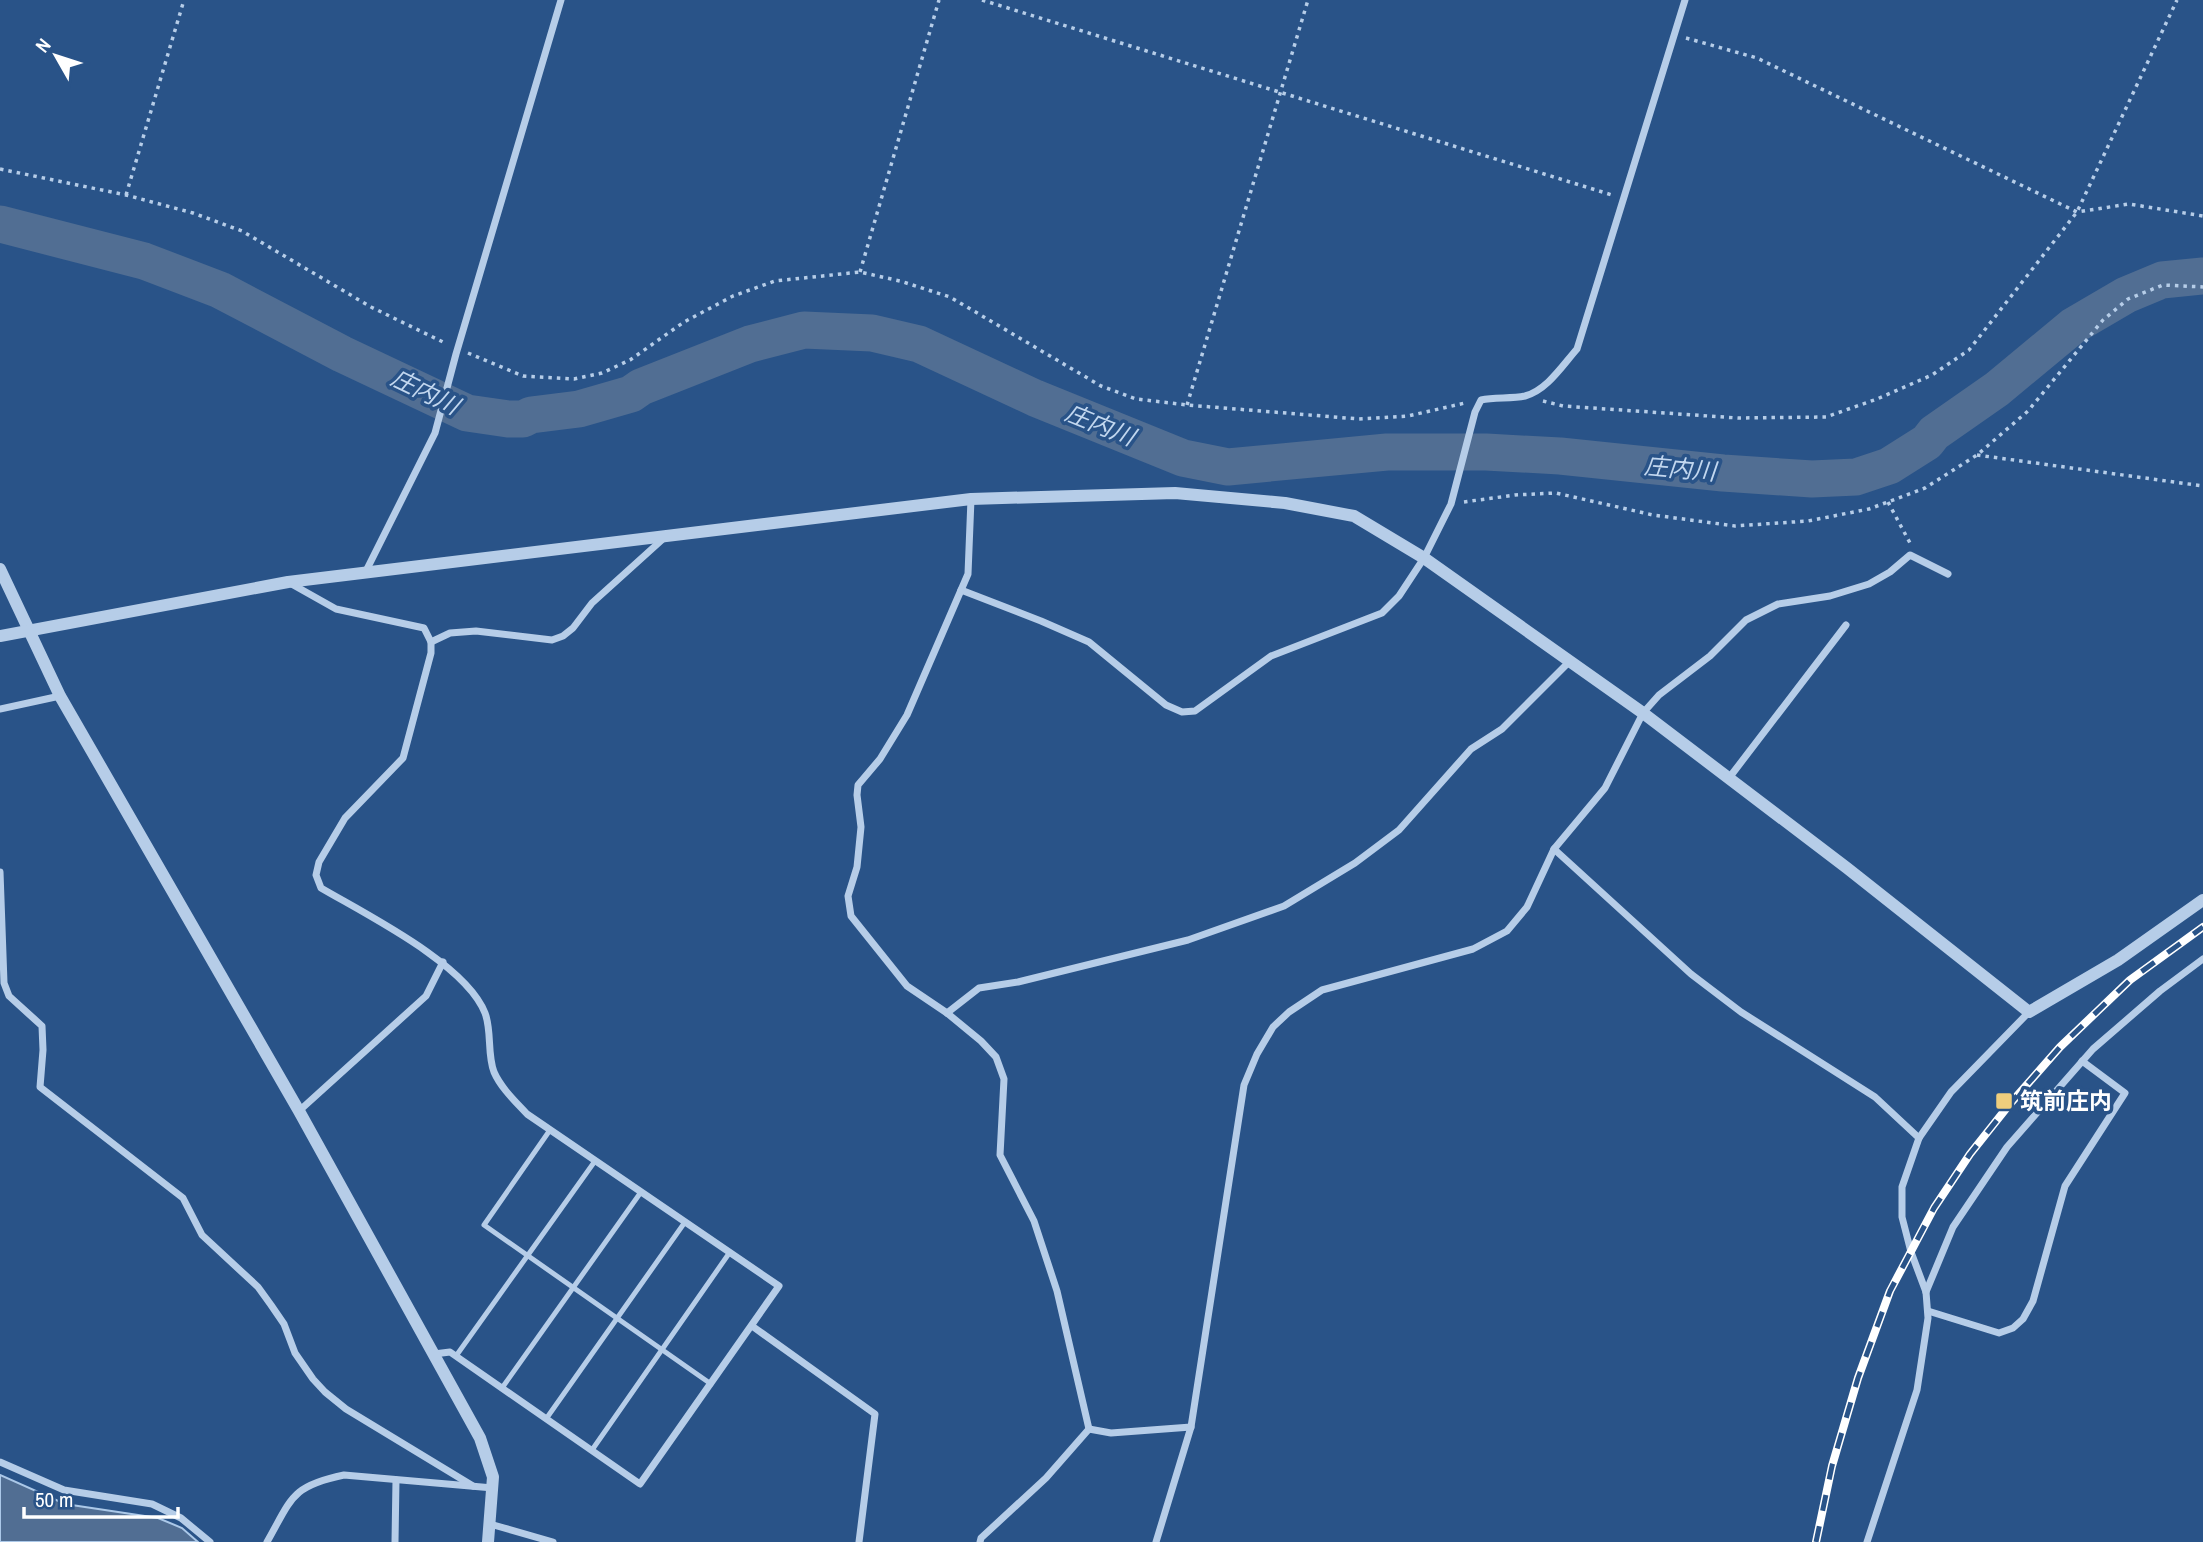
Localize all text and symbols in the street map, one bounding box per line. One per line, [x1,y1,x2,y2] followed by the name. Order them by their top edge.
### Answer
[21,21,91,91] north arrow
[29,33,56,58] text: N
[386,361,468,423] water label: 庄内川
[1061,396,1143,454] water label: 庄内川
[1643,449,1720,487] water label: 庄内川
[2020,1085,2112,1116] place label: 筑前庄内
[1994,1091,2014,1111] marker: 筑前庄内
[24,1476,178,1520] scale bar
[35,1485,73,1514] text: 50 m

